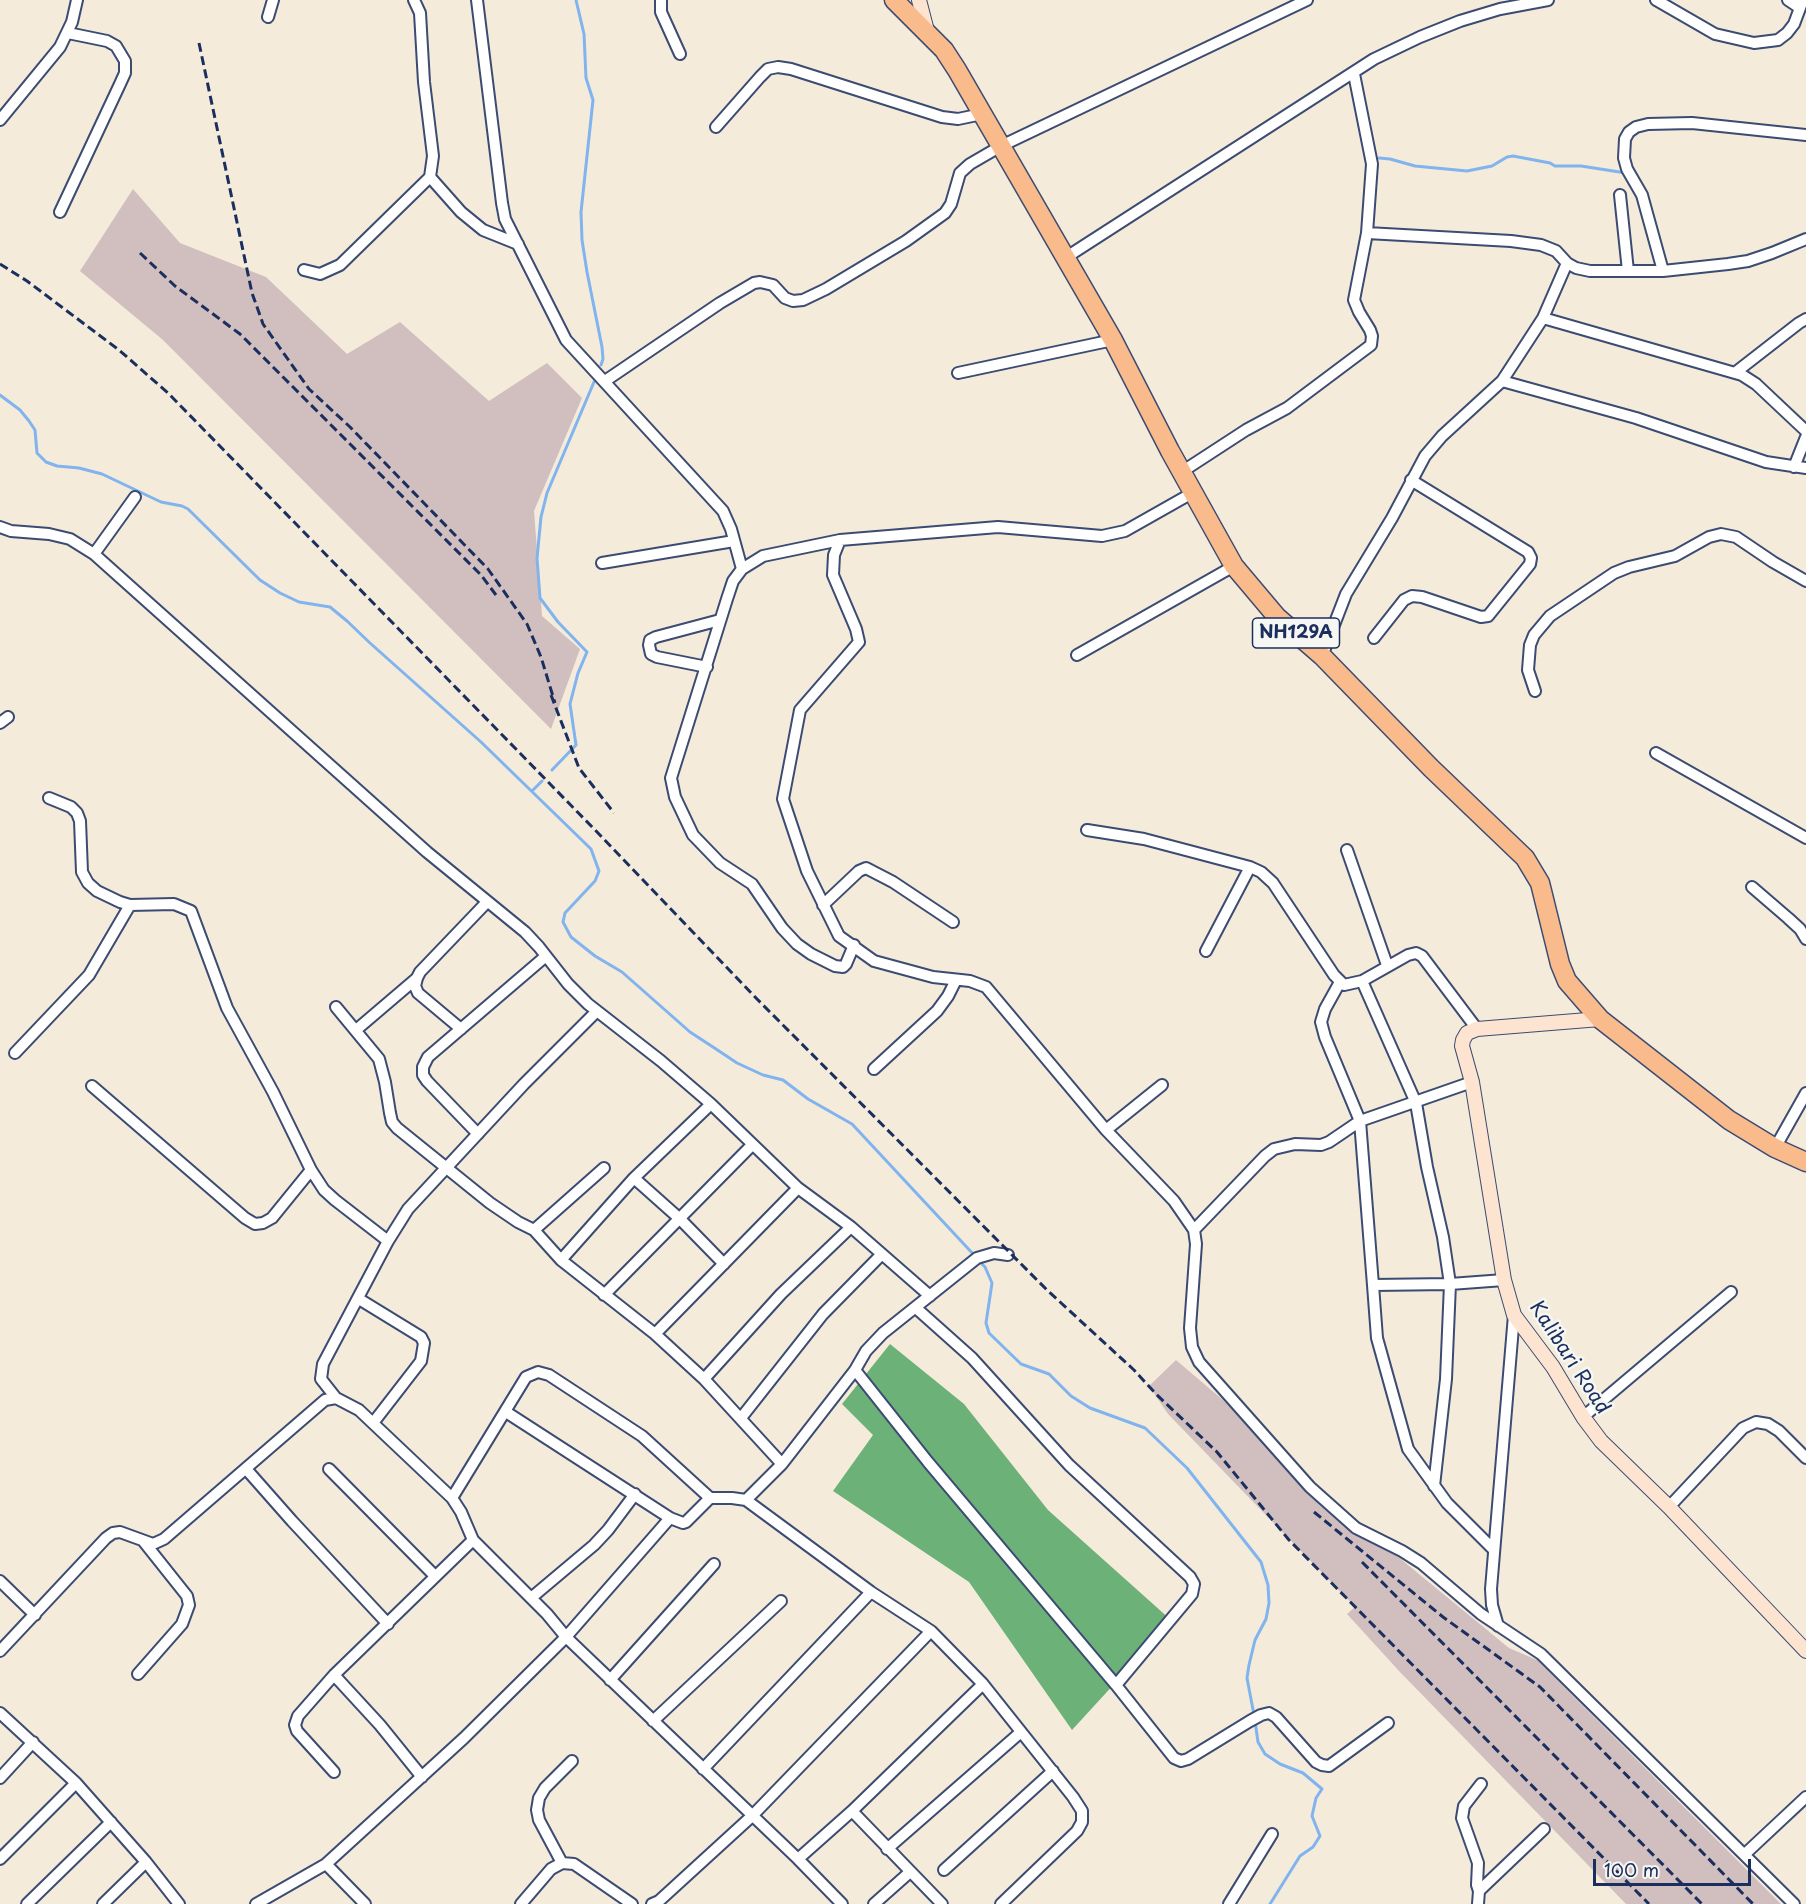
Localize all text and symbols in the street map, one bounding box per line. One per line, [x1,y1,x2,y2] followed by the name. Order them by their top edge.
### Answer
[1252,618,1340,648] road number: NH129A
[1524,1297,1614,1419] street label: Kalibari Road
[1596,1847,1754,1885] scale bar
[1604,1856,1659,1883] text: 100 m

